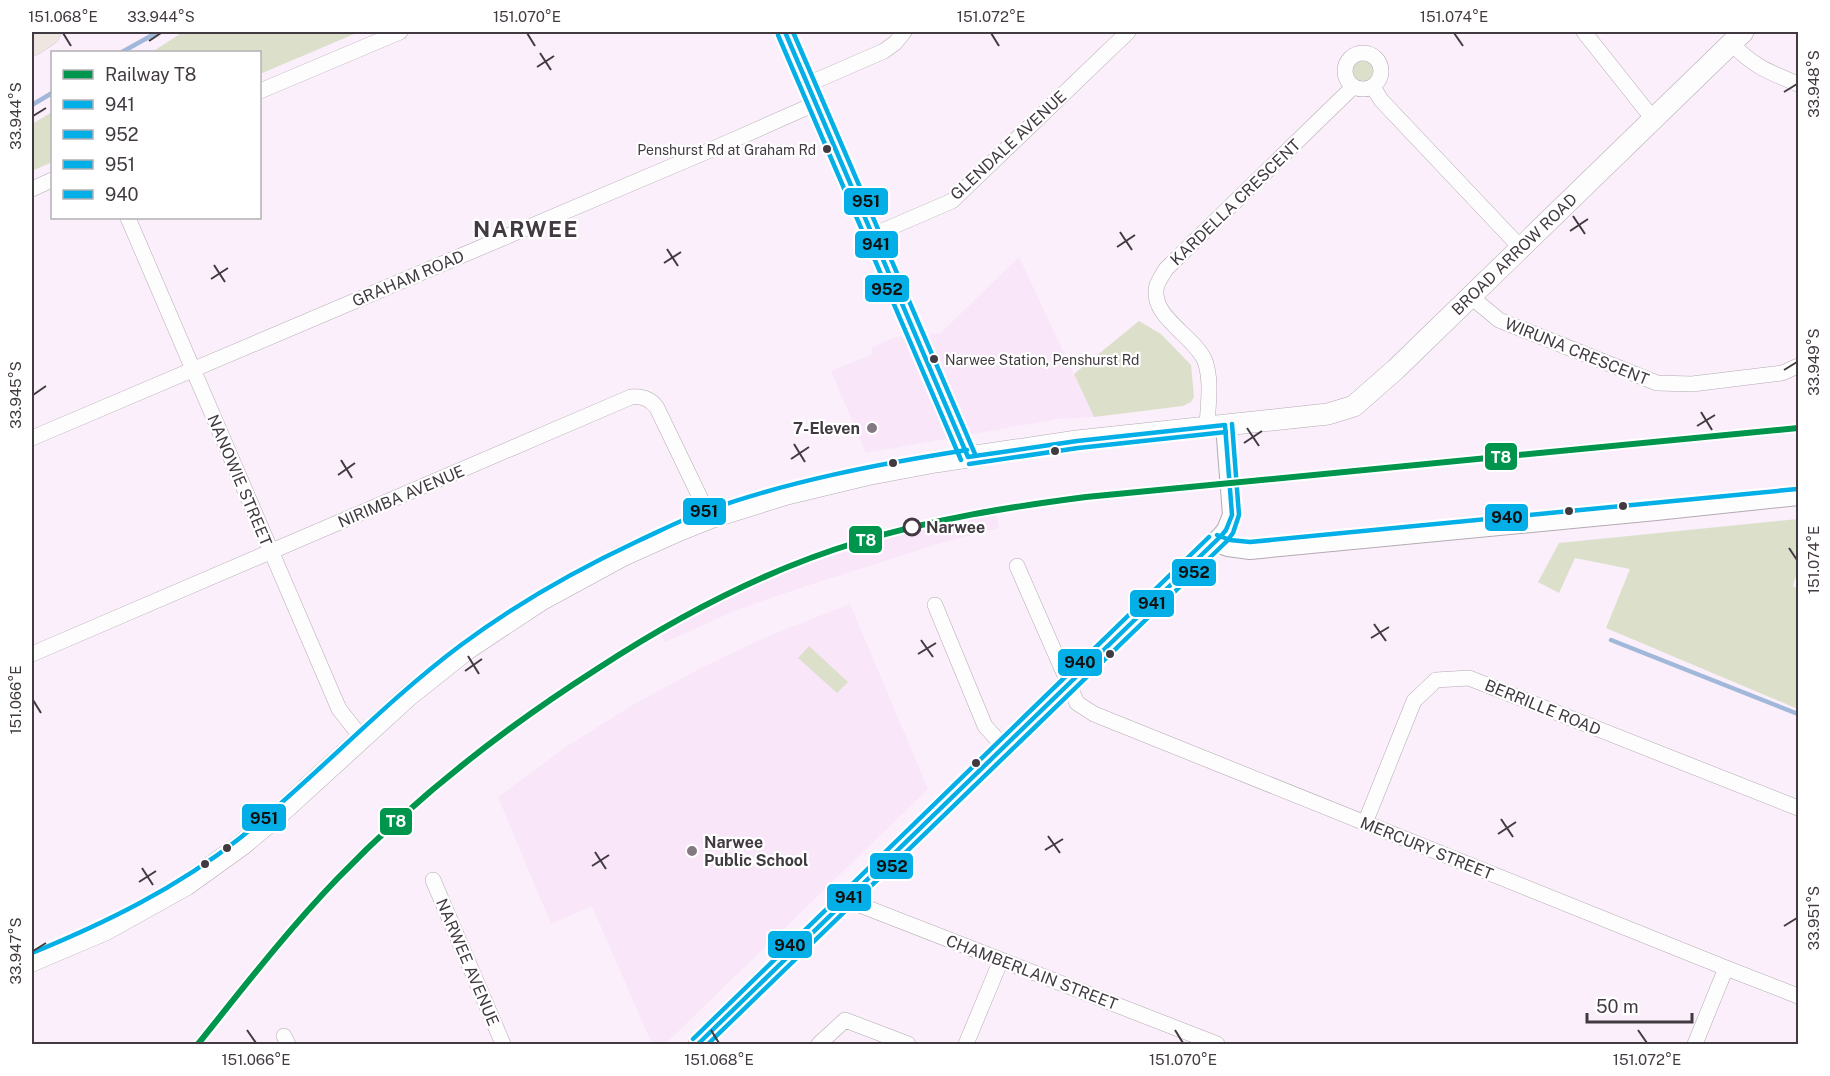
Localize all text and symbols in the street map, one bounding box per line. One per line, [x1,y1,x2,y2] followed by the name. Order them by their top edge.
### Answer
[28,8,98,25] text: 151.068°E
[127,8,195,25] text: 33.944°S
[493,8,561,25] text: 151.070°E
[957,8,1025,25] text: 151.072°E
[1420,8,1488,25] text: 151.074°E
[1805,50,1822,118] text: 33.948°S
[51,51,261,219] legend
[105,64,196,85] text: Railway T8
[7,82,24,150] text: 33.944°S
[946,87,1070,204] street label: GLENDALE AVENUE
[105,94,135,115] text: 941
[105,124,139,145] text: 952
[1166,135,1305,269] street label: KARDELLA CRESCENT
[637,142,816,158] place label: Penshurst Rd at Graham Rd
[821,143,833,155] marker: Penshurst Rd at Graham Rd
[105,154,135,175] text: 951
[105,184,139,205] text: 940
[843,187,889,216] line badge: 951
[1448,190,1581,319] street label: BROAD ARROW ROAD
[852,192,880,211] text: 951
[473,216,579,242] district label: NARWEE
[854,230,899,259] line badge: 941
[862,235,890,254] text: 941
[349,246,467,311] street label: GRAHAM ROAD
[864,274,910,303] line badge: 952
[871,280,903,299] text: 952
[1502,314,1652,389] street label: WIRUNA CRESCENT
[1805,328,1822,396] text: 33.949°S
[945,352,1139,368] place label: Narwee Station, Penshurst Rd
[928,353,940,365] marker: Narwee Station, Penshurst Rd
[7,361,24,429] text: 33.945°S
[203,412,276,549] street label: NANOWIE STREET
[793,419,860,438] place label: 7-Eleven
[865,421,879,435] marker: 7-Eleven
[1484,442,1518,471] line badge: T8
[1049,445,1061,457] unlabelled marker
[1491,448,1512,467] text: T8
[887,457,899,469] unlabelled marker
[335,461,467,532] street label: NIRIMBA AVENUE
[682,497,727,526] line badge: 951
[1617,500,1629,512] unlabelled marker
[690,502,718,521] text: 951
[1484,503,1529,532] line badge: 940
[1563,505,1575,517] unlabelled marker
[1491,508,1523,527] text: 940
[903,518,921,536] marker: Narwee
[926,518,985,537] place label: Narwee
[848,525,883,554] line badge: T8
[1805,526,1822,594] text: 151.074°E
[856,531,877,550] text: T8
[1171,558,1217,587] line badge: 952
[1178,563,1210,582] text: 952
[1129,589,1175,618] line badge: 941
[1138,594,1166,613] text: 941
[1057,648,1103,677] line badge: 940
[1104,648,1116,660] unlabelled marker
[1064,653,1096,672] text: 940
[7,665,24,735] text: 151.066°E
[1482,675,1604,739] street label: BERRILLE ROAD
[970,757,982,769] unlabelled marker
[241,803,287,832] line badge: 951
[379,807,413,836] line badge: T8
[250,809,278,828] text: 951
[386,812,407,831] text: T8
[1358,813,1497,884] street label: MERCURY STREET
[704,833,808,870] place label: Narwee Public School
[221,842,233,854] unlabelled marker
[685,844,699,858] marker: Narwee Public School
[869,852,914,880] line badge: 952
[876,857,908,876] text: 952
[199,858,211,870] unlabelled marker
[826,883,872,912] line badge: 941
[1805,886,1822,950] text: 33.951°S
[835,888,863,907] text: 941
[432,896,503,1029] street label: NARWEE AVENUE
[7,918,24,984] text: 33.947°S
[767,930,813,959] line badge: 940
[943,931,1121,1014] street label: CHAMBERLAIN STREET
[774,936,806,955] text: 940
[1587,986,1692,1024] scale bar
[1596,996,1639,1017] text: 50 m
[221,1051,291,1068] text: 151.066°E
[684,1051,754,1068] text: 151.068°E
[1149,1051,1217,1068] text: 151.070°E
[1613,1051,1681,1068] text: 151.072°E

